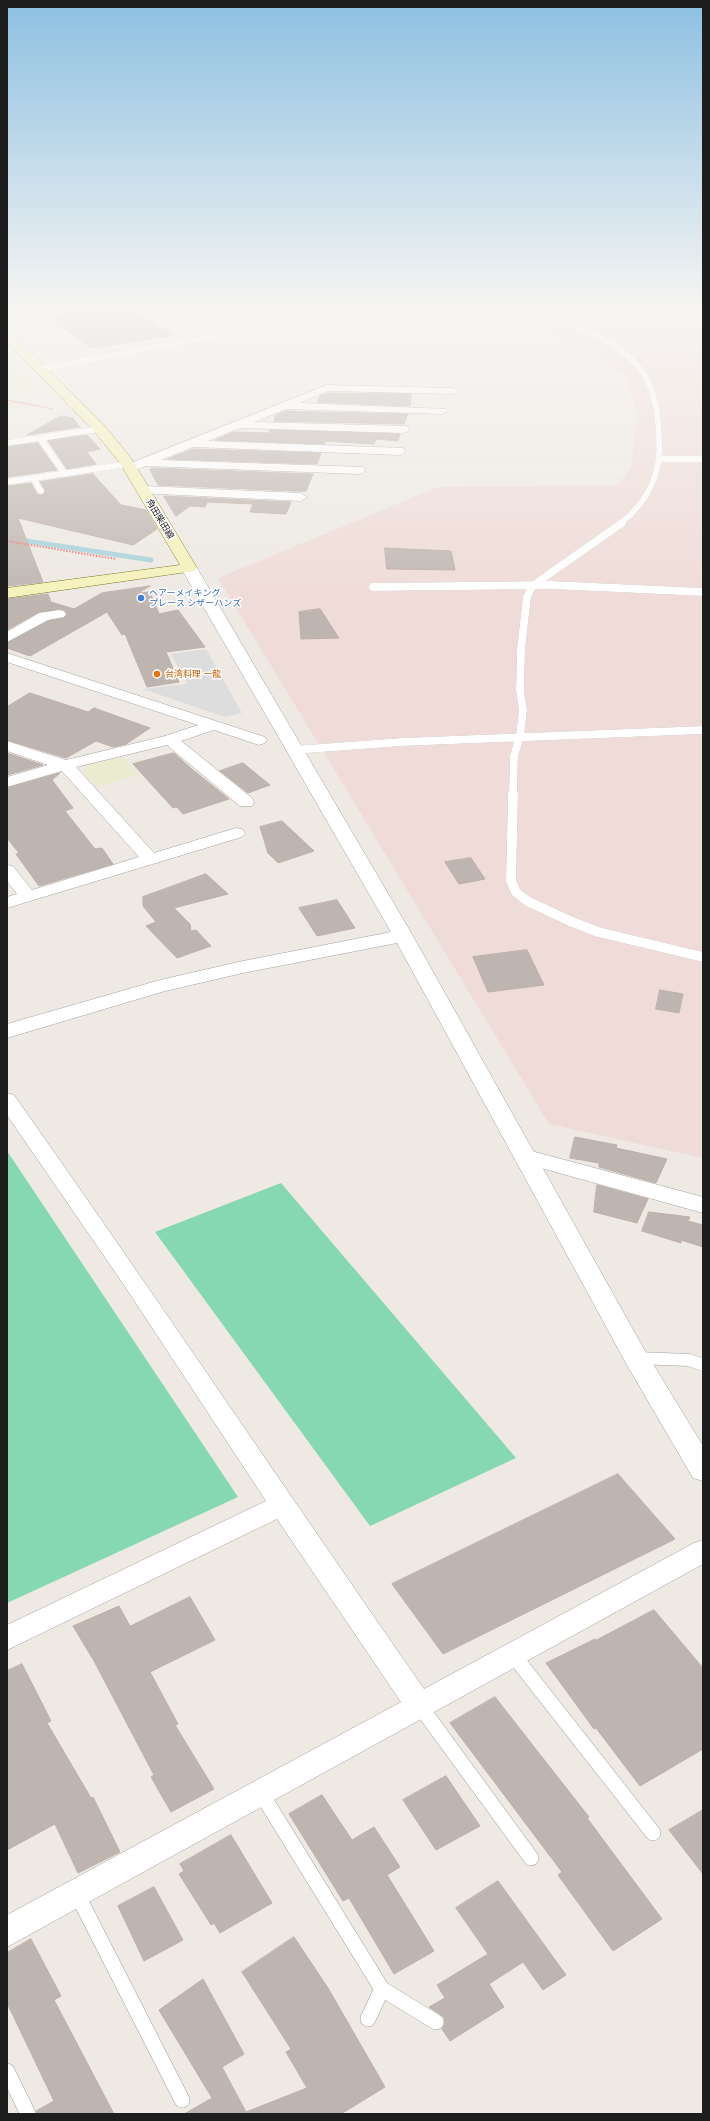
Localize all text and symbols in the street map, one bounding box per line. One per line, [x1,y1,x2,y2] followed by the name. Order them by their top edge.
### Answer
[144,497,176,541] street label: 角田柴田線
[149,588,241,609] place label: ヘアーメイキング プレース シザーハンズ
[136,593,146,603] marker: ヘアーメイキング プレース シザーハンズ
[152,669,162,679] marker: 台湾料理 一龍
[165,669,221,679] place label: 台湾料理 一龍

